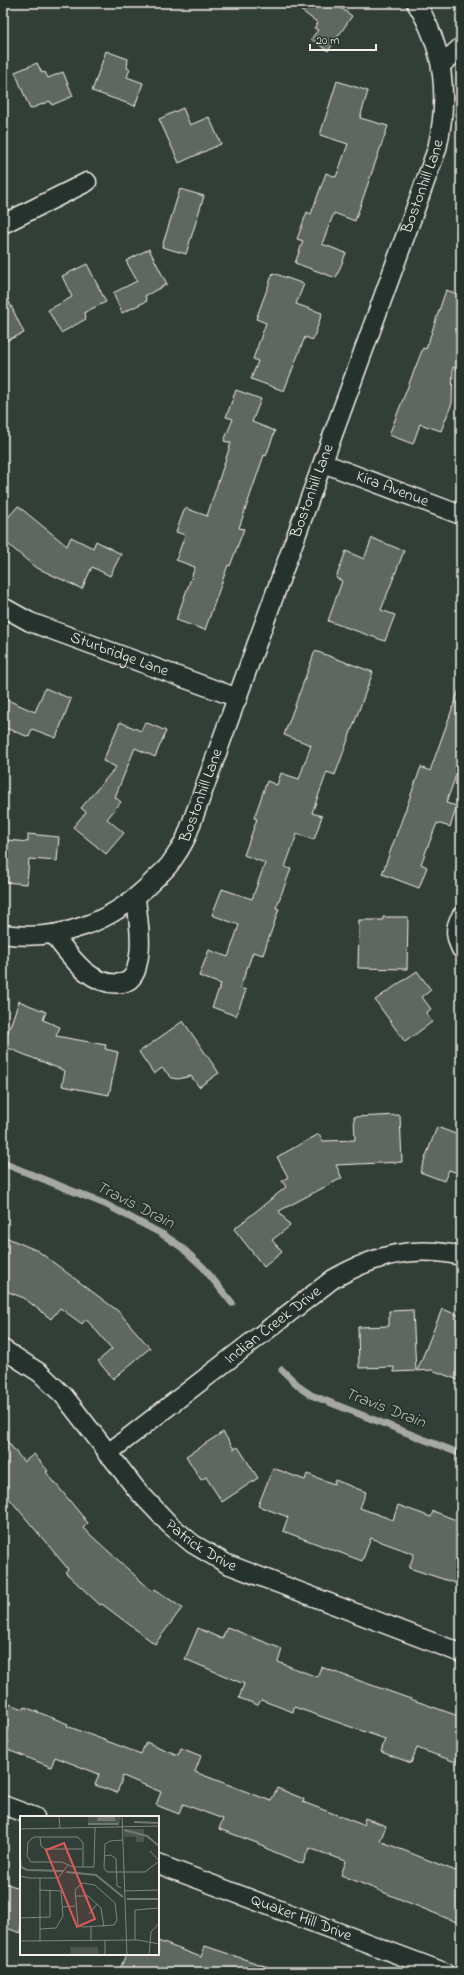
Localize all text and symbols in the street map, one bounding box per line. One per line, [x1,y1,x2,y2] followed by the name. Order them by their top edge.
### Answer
[310,26,376,52] scale bar
[316,32,339,50] text: 20 m
[395,137,451,238] street label: Bostonhill Lane
[284,440,341,542] street label: Bostonhill Lane
[352,464,433,514] street label: Kira Avenue
[67,626,173,684] street label: Sturbridge Lane
[173,744,230,847] street label: Bostonhill Lane
[91,1175,179,1236] water label: Travis Drain
[220,1280,327,1371] street label: Indian Creek Drive
[341,1381,430,1435] water label: Travis Drain
[160,1514,241,1579] street label: Patrick Drive
[20,1816,159,1955] inset map
[247,1888,356,1948] street label: Quaker Hill Drive

